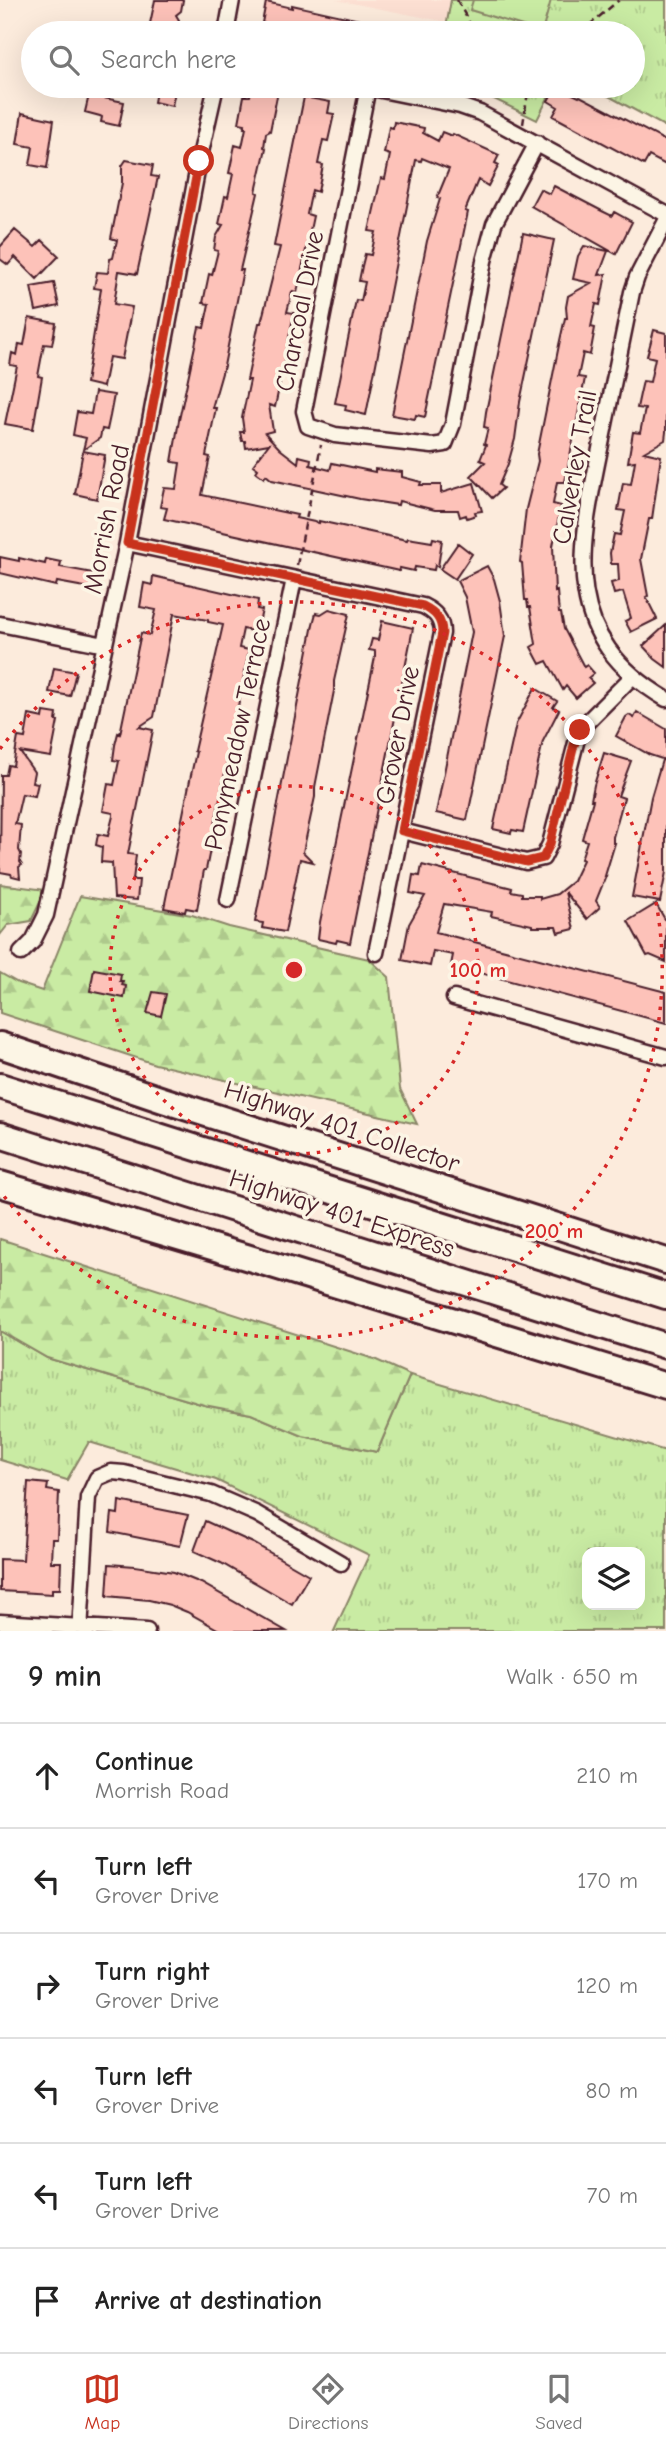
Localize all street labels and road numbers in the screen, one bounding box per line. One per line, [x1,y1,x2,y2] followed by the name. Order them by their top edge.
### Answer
[270,228,330,394] street label: Charcoal Drive
[547,388,603,547] street label: Calverley Trail
[78,442,136,596] street label: Morrish Road
[199,615,277,853] street label: Ponymeadow Terrace
[370,663,426,807] street label: Grover Drive
[220,1075,464,1179] street label: Highway 401 Collector
[225,1163,458,1265] street label: Highway 401 Express

